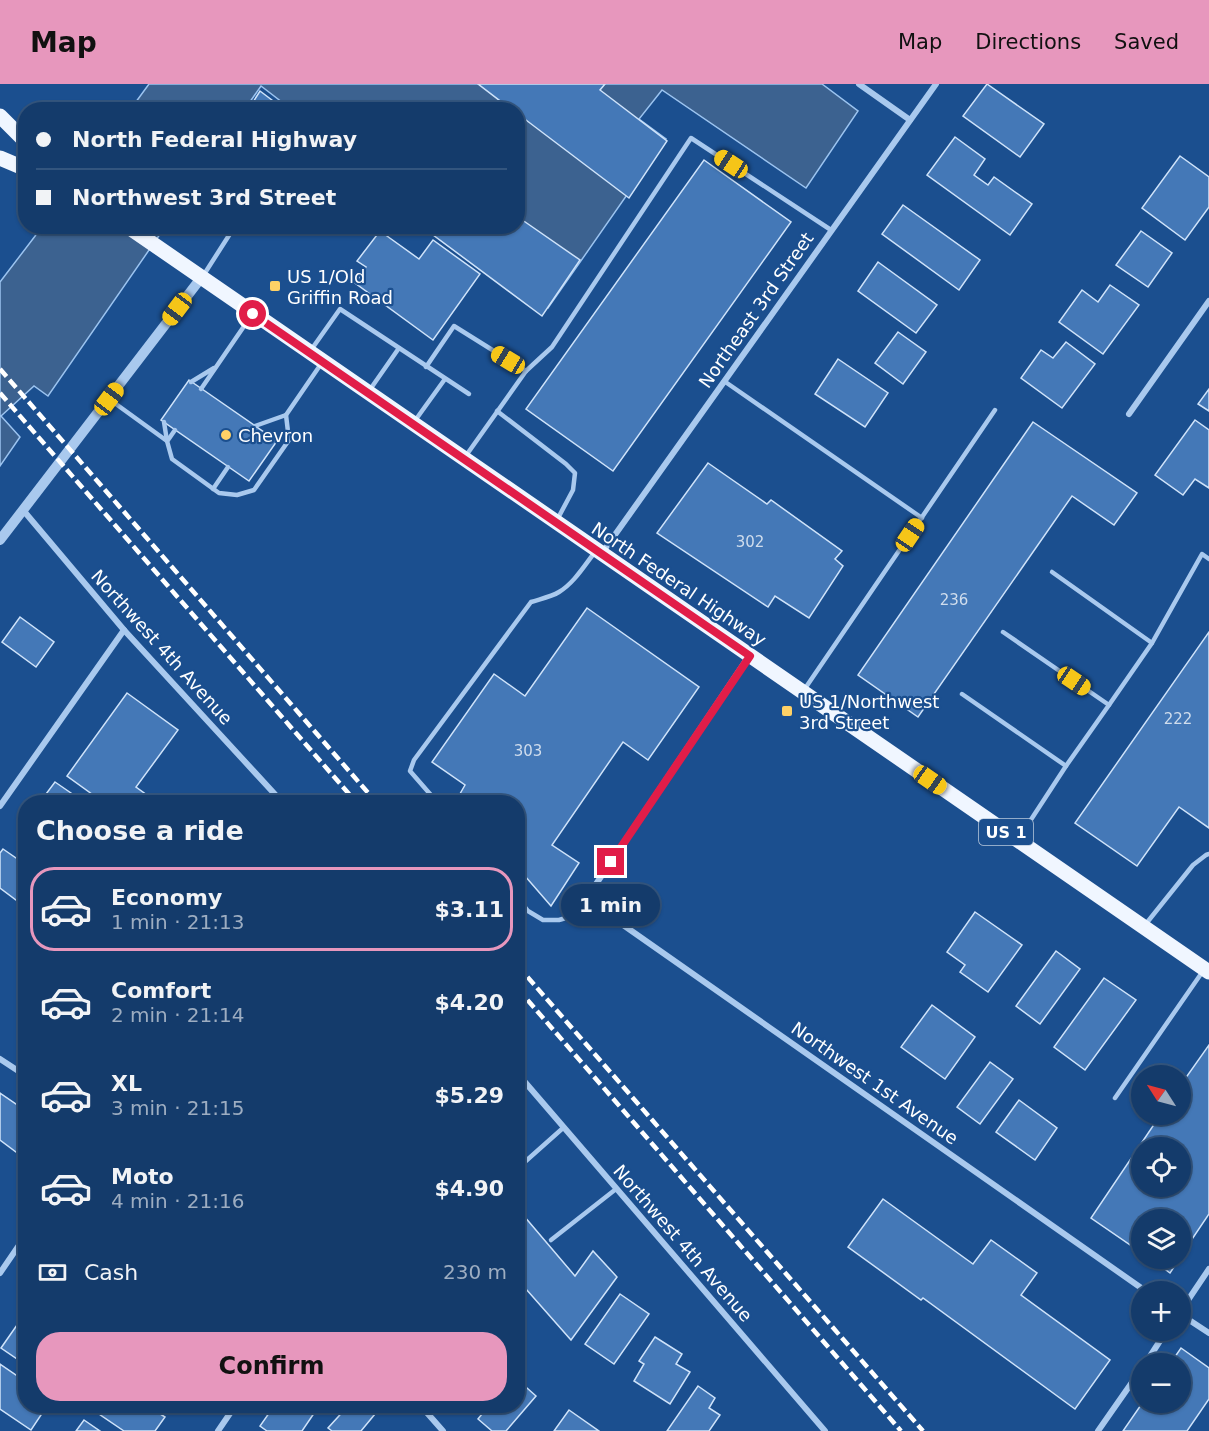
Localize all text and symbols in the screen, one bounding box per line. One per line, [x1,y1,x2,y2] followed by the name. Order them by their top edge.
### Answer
[30,26,97,59] text: Map
[898,30,942,54] text: Map
[975,30,1081,54] text: Directions
[1114,30,1179,54] text: Saved
[72,127,357,152] text: North Federal Highway
[711,147,751,181] car
[72,185,336,210] text: Northwest 3rd Street
[694,228,818,392] street label: Northeast 3rd Street
[287,266,393,308] place label: US 1/Old Griffin Road
[268,279,282,293] marker: US 1/Old Griffin Road
[159,289,195,329] car
[239,300,266,327] route start
[488,343,528,377] car
[91,379,127,419] car
[238,425,313,446] place label: Chevron
[219,428,233,442] marker: Chevron
[892,515,928,555] car
[588,518,771,650] street label: North Federal Highway
[736,533,764,551] house number: 302
[87,565,237,729] street label: Northwest 4th Avenue
[940,591,968,609] house number: 236
[1054,663,1094,699] car
[799,691,939,733] place label: US 1/Northwest 3rd Street
[780,704,794,718] marker: US 1/Northwest 3rd Street
[1164,710,1192,728] house number: 222
[514,742,542,760] house number: 303
[910,762,950,798] car
[36,815,244,846] text: Choose a ride
[979,819,1033,845] road number: US 1
[597,848,624,875] route end
[39,882,93,936] icon: car
[562,883,660,925] callout: 1 min
[111,885,222,910] text: Economy
[579,893,642,917] text: 1 min
[434,897,504,922] text: $3.11
[111,910,245,934] text: 1 min · 21:13
[39,975,93,1029] icon: car
[111,978,211,1003] text: Comfort
[434,990,504,1015] text: $4.20
[111,1003,245,1027] text: 2 min · 21:14
[788,1017,962,1149] street label: Northwest 1st Avenue
[1131,1065,1191,1125] north arrow
[1131,1065,1191,1413] map controls
[39,1068,93,1122] icon: car
[111,1071,142,1096] text: XL
[434,1083,504,1108] text: $5.29
[111,1096,245,1120] text: 3 min · 21:15
[1131,1137,1191,1197] button: locate
[609,1160,757,1326] street label: Northwest 4th Avenue
[39,1161,93,1215] icon: car
[111,1164,174,1189] text: Moto
[434,1176,504,1201] text: $4.90
[111,1189,245,1213] text: 4 min · 21:16
[1131,1209,1191,1269] button: layers
[36,1256,69,1289] icon: cash
[84,1260,138,1285] text: Cash
[443,1260,507,1284] text: 230 m
[1131,1281,1191,1341] button: +
[36,1332,507,1401] button: Confirm
[1131,1353,1191,1413] button: −

